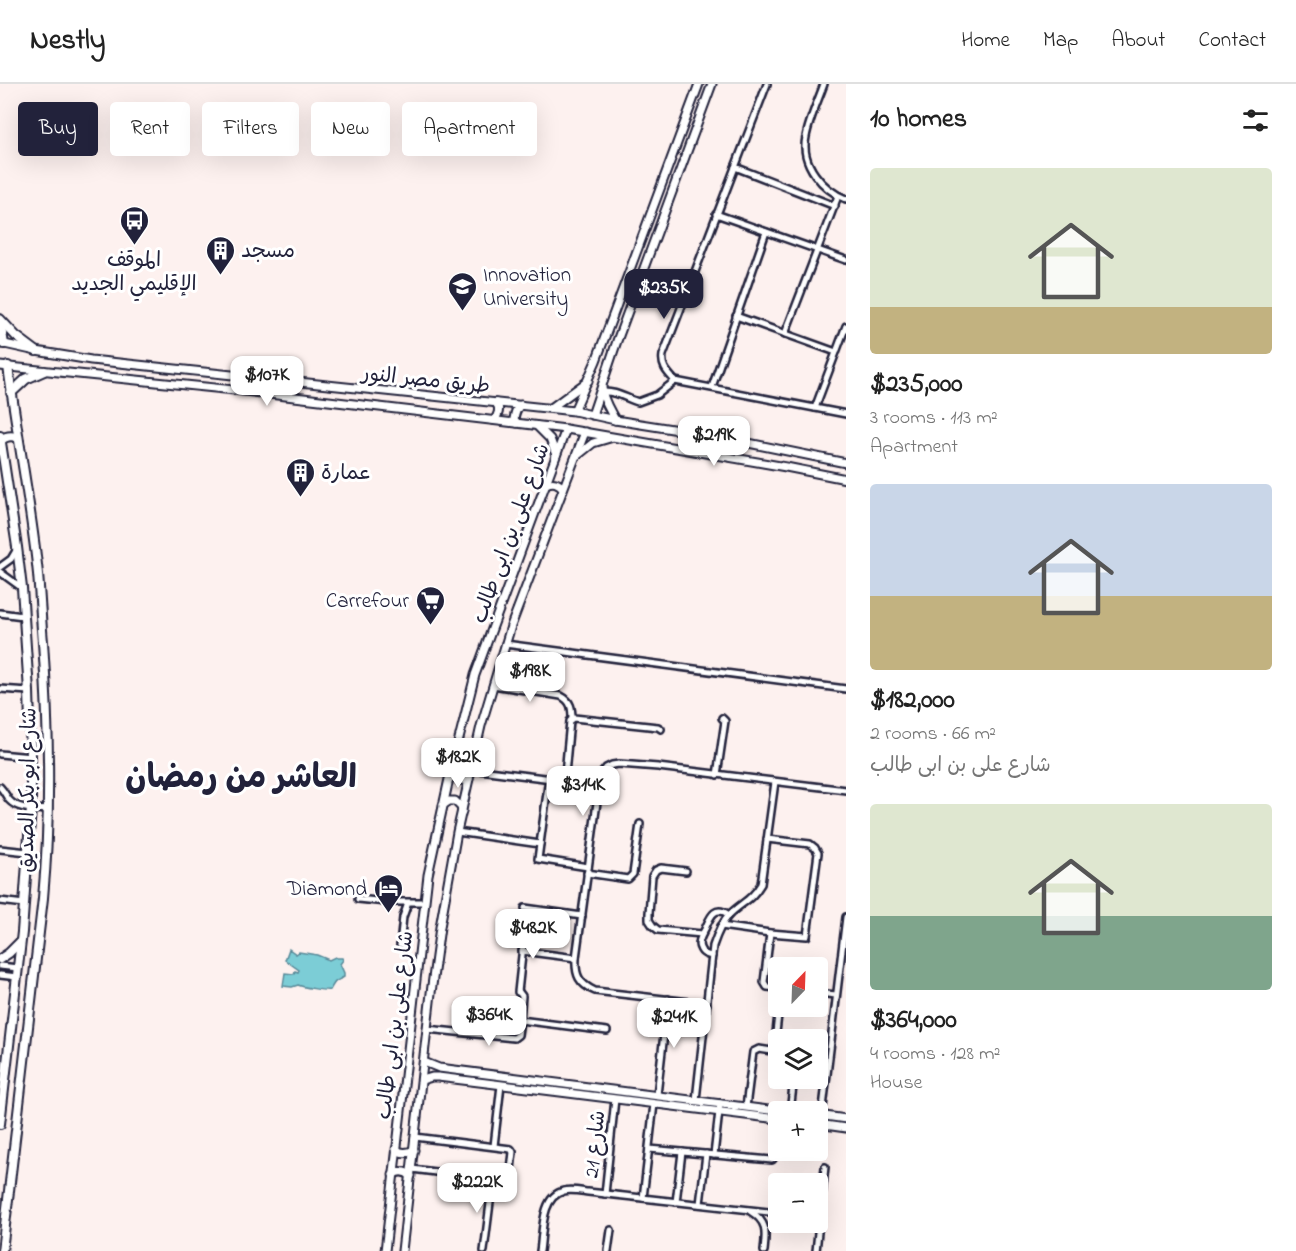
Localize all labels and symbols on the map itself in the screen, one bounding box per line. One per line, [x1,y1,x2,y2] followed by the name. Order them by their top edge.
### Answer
[118,204,150,246] bus stop icon: الموقف الإقليمي الجديد
[204,234,236,276] building icon: مسجد
[241,237,295,267] place label: مسجد
[71,246,197,302] place label: الموقف الإقليمي الجديد
[483,261,571,317] place label: Innovation University
[622,269,706,320] pin: $235K
[446,270,478,312] school or university icon: Innovation University
[225,356,309,407] pin: $107K
[358,359,491,403] street label: طريق مصر النور
[672,416,756,467] pin: $219K
[465,439,558,628] street label: شارع على بن ابى طالب
[284,456,316,498] building icon: عمارة
[321,459,372,489] place label: عمارة
[414,584,446,626] supermarket icon: Carrefour
[326,587,409,617] place label: Carrefour
[488,652,572,703] pin: $198K
[13,707,45,873] street label: شارع ابو بكر الصديق
[416,738,500,789] pin: $182K
[125,755,357,803] district label: العاشر من رمضان
[541,766,625,817] pin: $314K
[372,872,404,914] hotel icon: Diamond
[286,875,367,905] place label: Diamond
[491,909,575,960] pin: $482K
[370,929,422,1121] street label: شارع على بن ابى طالب
[768,957,828,1017] north arrow
[447,996,531,1047] pin: $364K
[632,998,716,1049] pin: $241K
[578,1109,614,1180] street label: شارع 21
[435,1163,519,1214] pin: $222K

